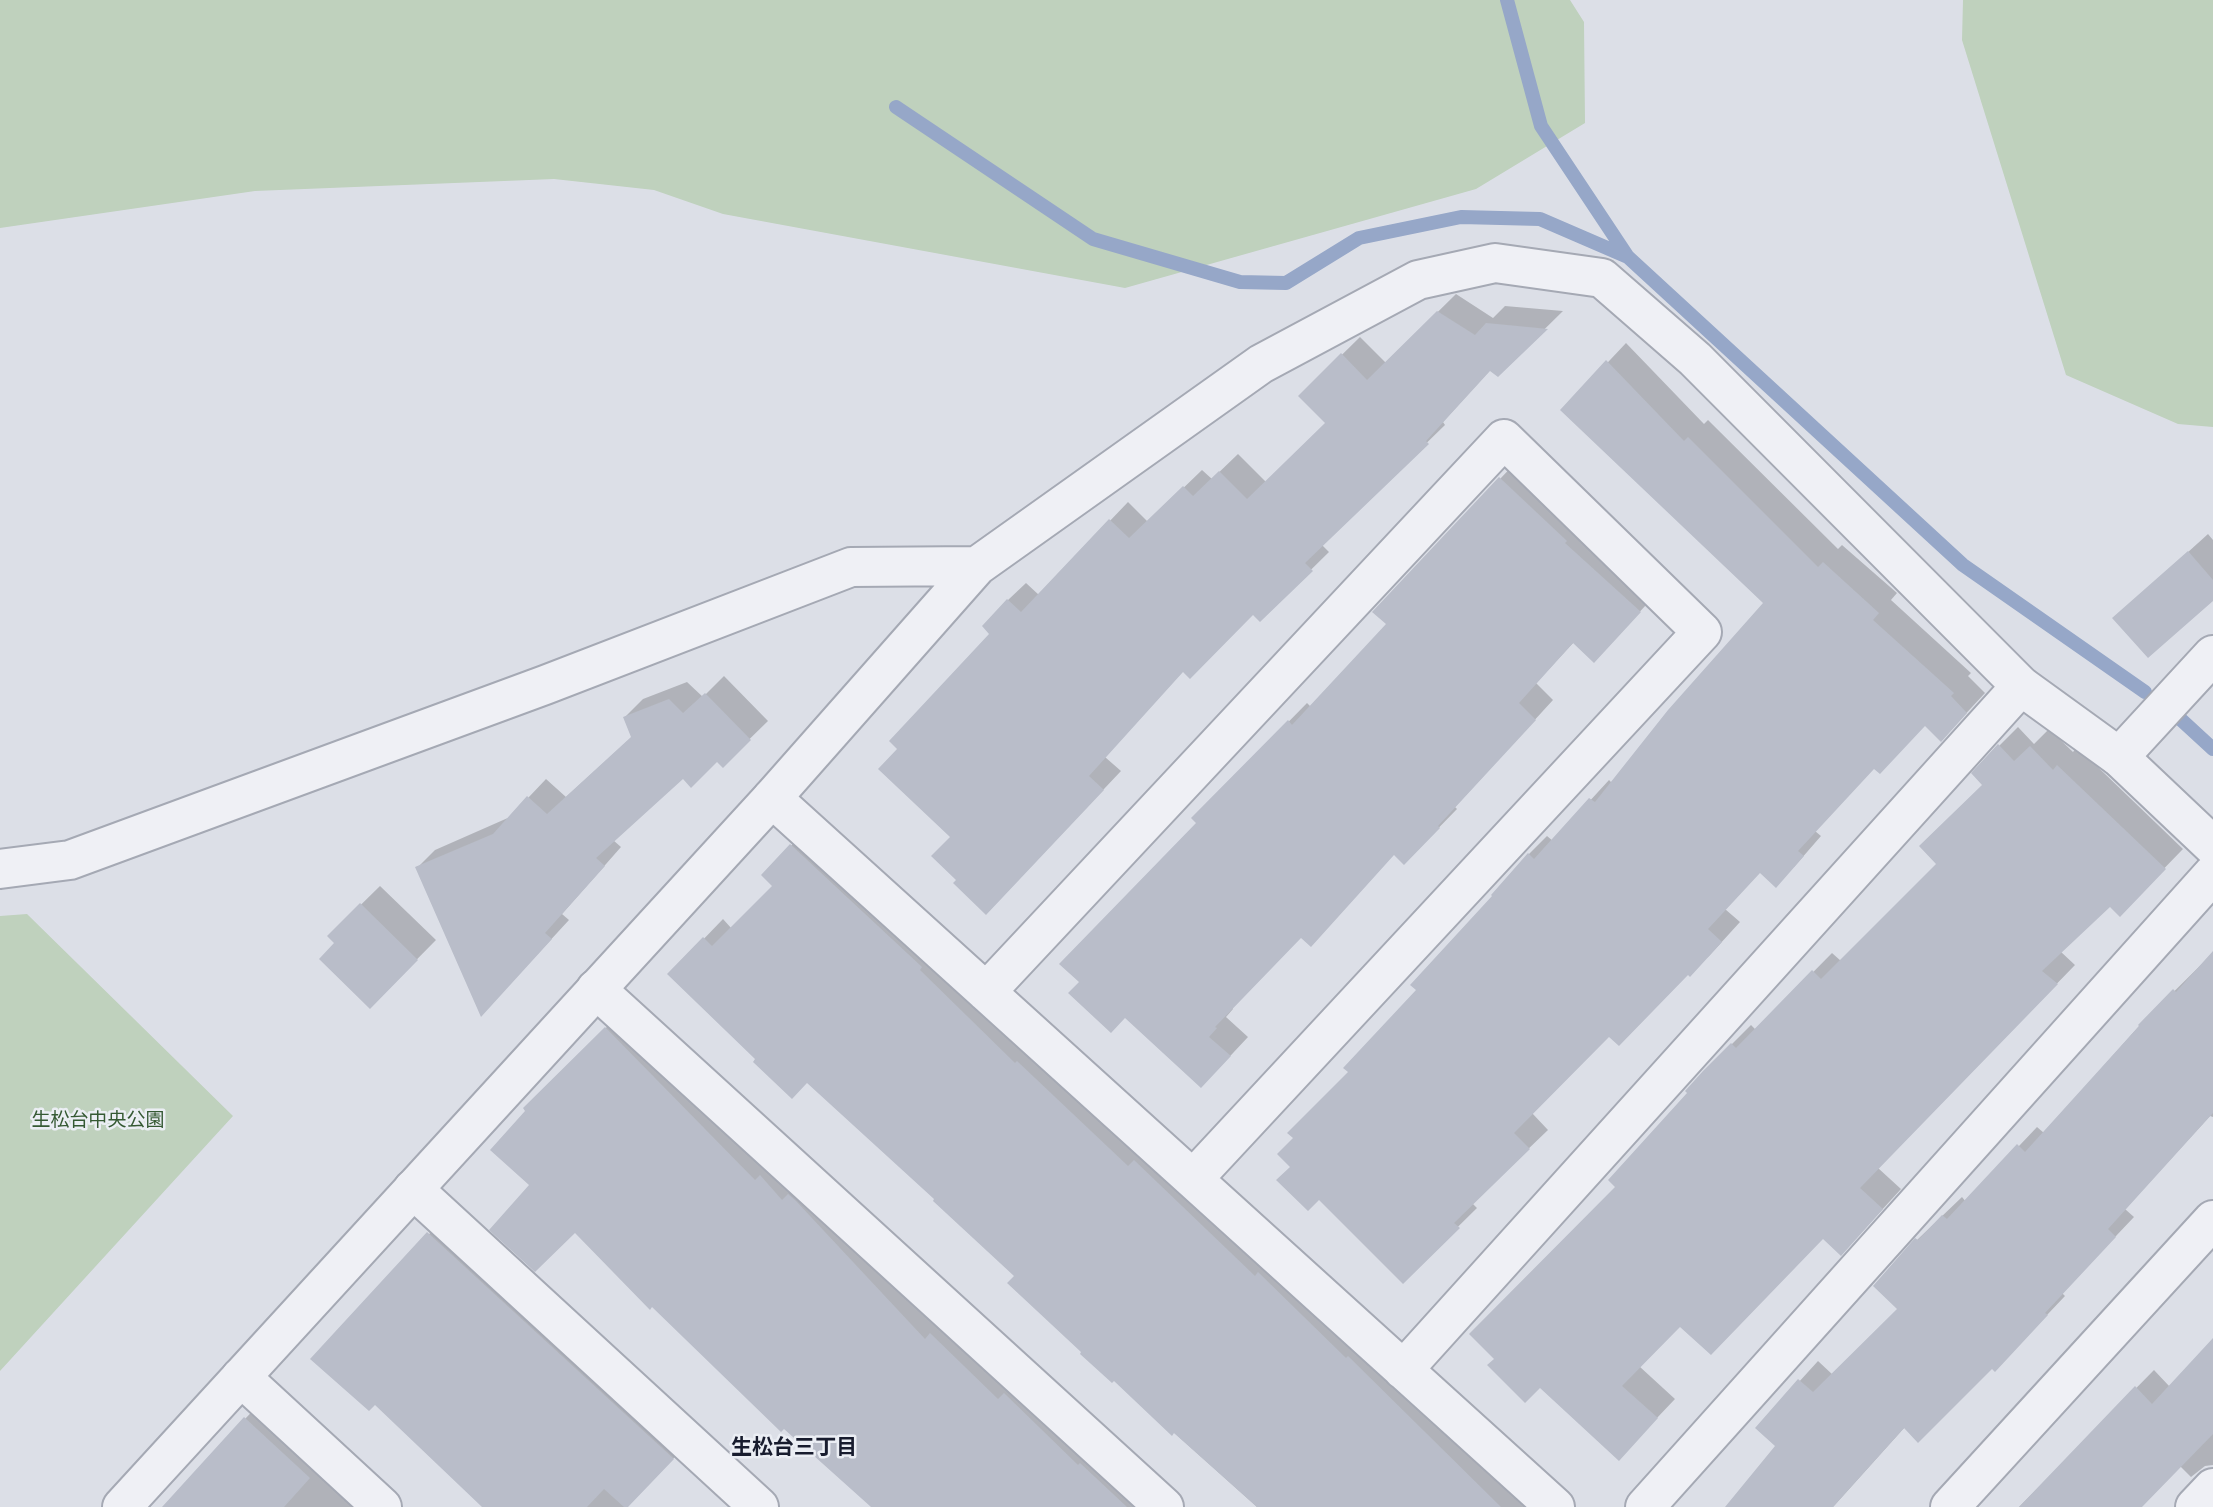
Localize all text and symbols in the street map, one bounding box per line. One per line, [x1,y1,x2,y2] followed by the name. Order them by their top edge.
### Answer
[32,1109,164,1131] park label: 生松台中央公園
[731,1435,857,1461] district label: 生松台三丁目

